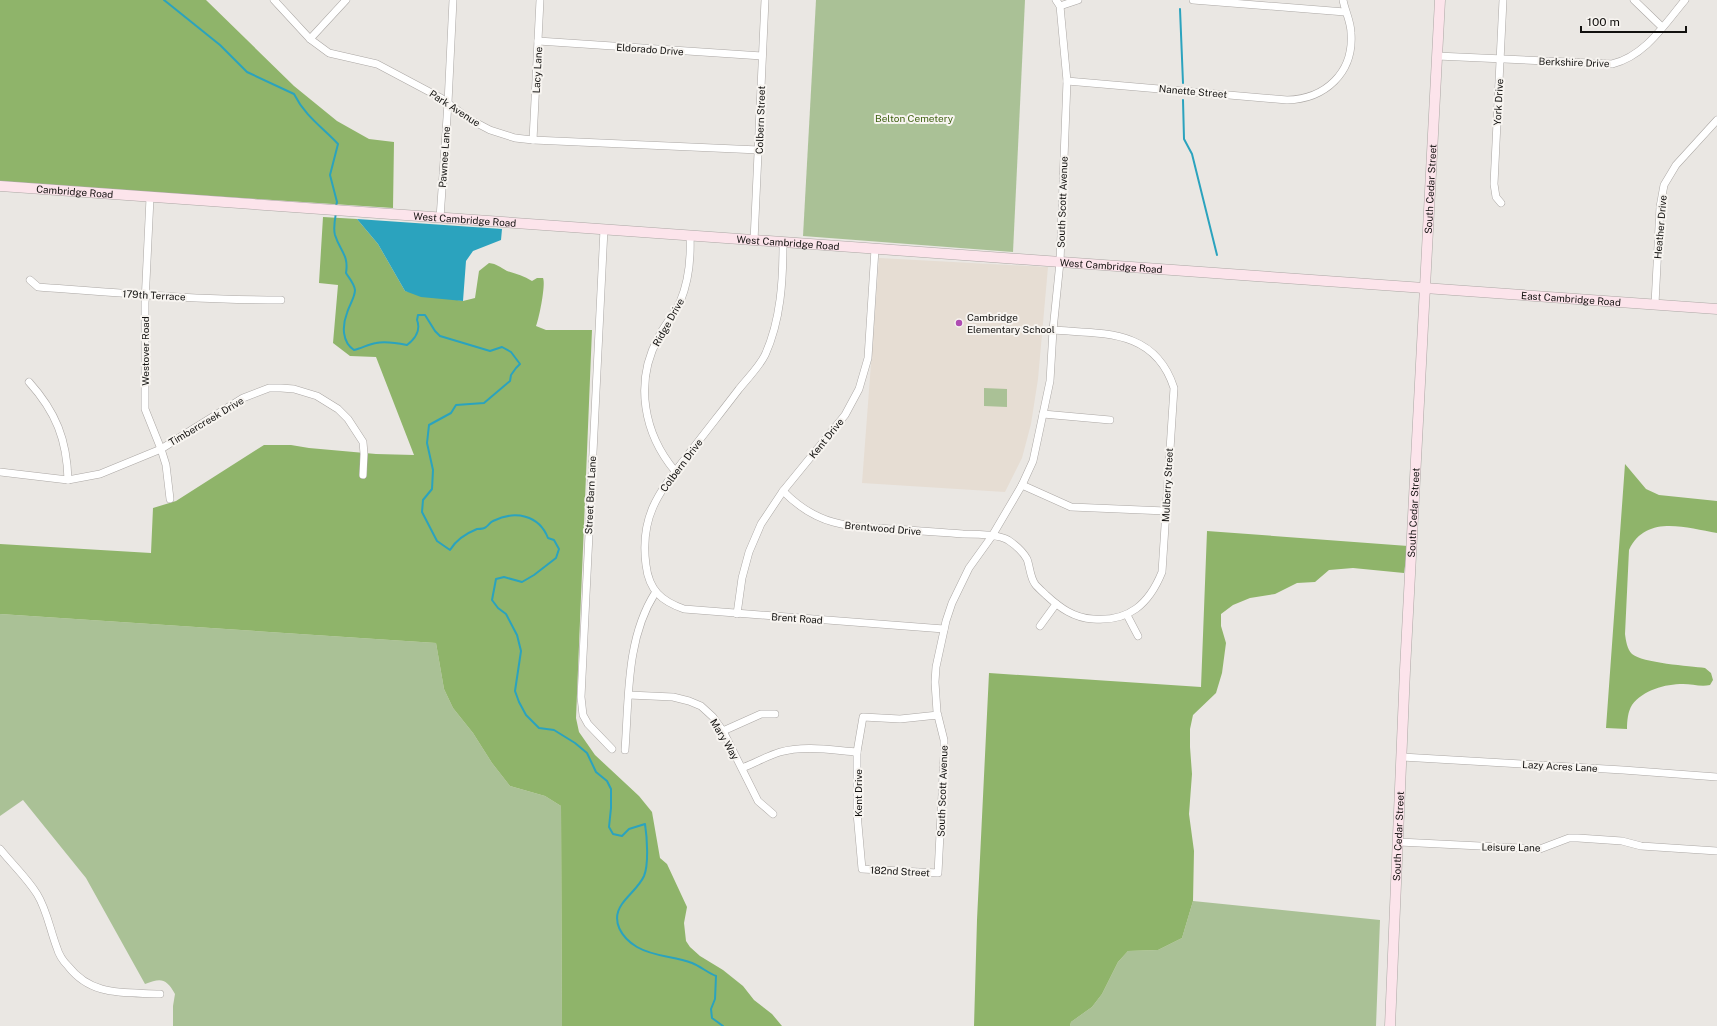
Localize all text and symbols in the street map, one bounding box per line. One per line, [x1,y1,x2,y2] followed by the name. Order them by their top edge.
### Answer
[1581,8,1686,34] scale bar
[1587,15,1620,29] text: 100 m
[616,41,684,57] street label: Eldorado Drive
[530,46,544,94] street label: Lacy Lane
[1538,55,1610,69] street label: Berkshire Drive
[1491,78,1505,126] street label: York Drive
[1158,82,1228,100] street label: Nanette Street
[753,85,767,154] street label: Colbern Street
[427,87,483,129] street label: Park Avenue
[875,112,954,124] park label: Belton Cemetery
[436,126,452,188] street label: Pawnee Lane
[1422,144,1438,234] street label: South Cedar Street
[1054,156,1070,248] street label: South Scott Avenue
[36,183,114,200] street label: Cambridge Road
[1651,194,1669,259] street label: Heather Drive
[413,210,517,229] street label: West Cambridge Road
[736,233,840,252] street label: West Cambridge Road
[1059,256,1163,275] street label: West Cambridge Road
[122,287,186,303] street label: 179th Terrace
[1521,289,1621,308] street label: East Cambridge Road
[650,296,686,348] street label: Ridge Drive
[967,311,1055,335] place label: Cambridge Elementary School
[139,316,151,386] street label: Westover Road
[954,318,964,328] marker: Cambridge Elementary School
[166,394,246,448] street label: Timbercreek Drive
[806,415,846,460] street label: Kent Drive
[657,436,705,494] street label: Colbern Drive
[1159,448,1175,522] street label: Mulberry Street
[582,455,598,535] street label: Street Barn Lane
[1405,467,1422,558] street label: South Cedar Street
[844,519,922,537] street label: Brentwood Drive
[771,610,823,626] street label: Brent Road
[708,716,742,762] street label: Mary Way
[934,745,950,837] street label: South Scott Avenue
[1522,758,1598,774] street label: Lazy Acres Lane
[852,769,864,817] street label: Kent Drive
[1390,791,1406,881] street label: South Cedar Street
[1481,840,1541,854] street label: Leisure Lane
[870,863,930,879] street label: 182nd Street

